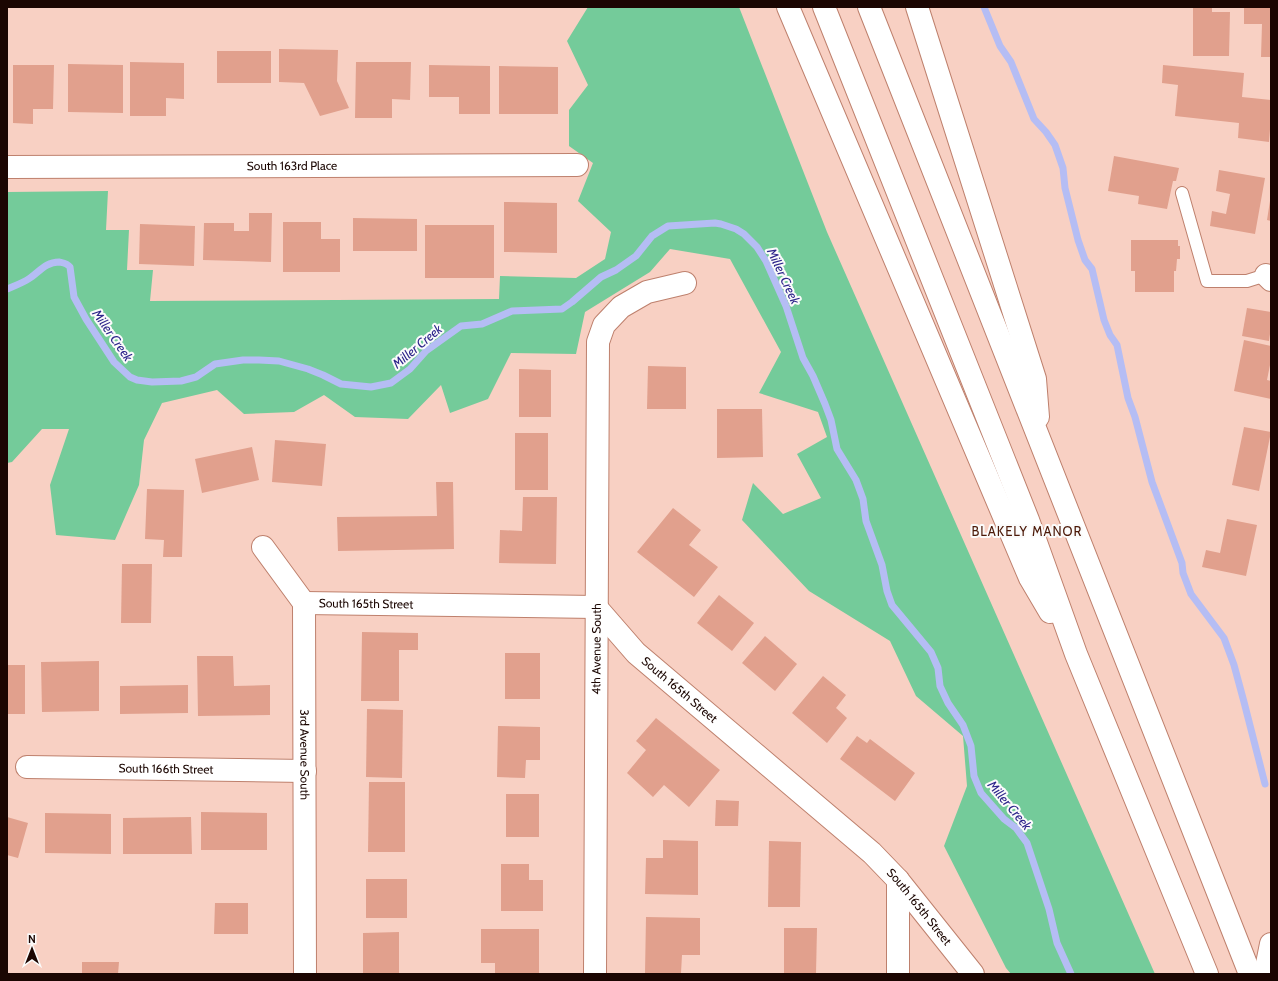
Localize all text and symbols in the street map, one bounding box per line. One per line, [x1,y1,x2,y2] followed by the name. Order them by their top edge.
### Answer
[247,158,337,173] street label: South 163rd Place
[764,245,804,307] water label: Miller Creek
[89,305,137,364] water label: Miller Creek
[388,320,445,372] water label: Miller Creek
[972,523,1082,539] district label: BLAKELY MANOR
[319,595,413,611] street label: South 165th Street
[588,603,604,695] street label: 4th Avenue South
[639,653,721,726] street label: South 165th Street
[297,709,313,800] street label: 3rd Avenue South
[118,760,214,777] street label: South 166th Street
[984,776,1036,833] water label: Miller Creek
[884,865,955,948] street label: South 165th Street
[12,929,52,969] north arrow
[28,932,36,946] text: N

